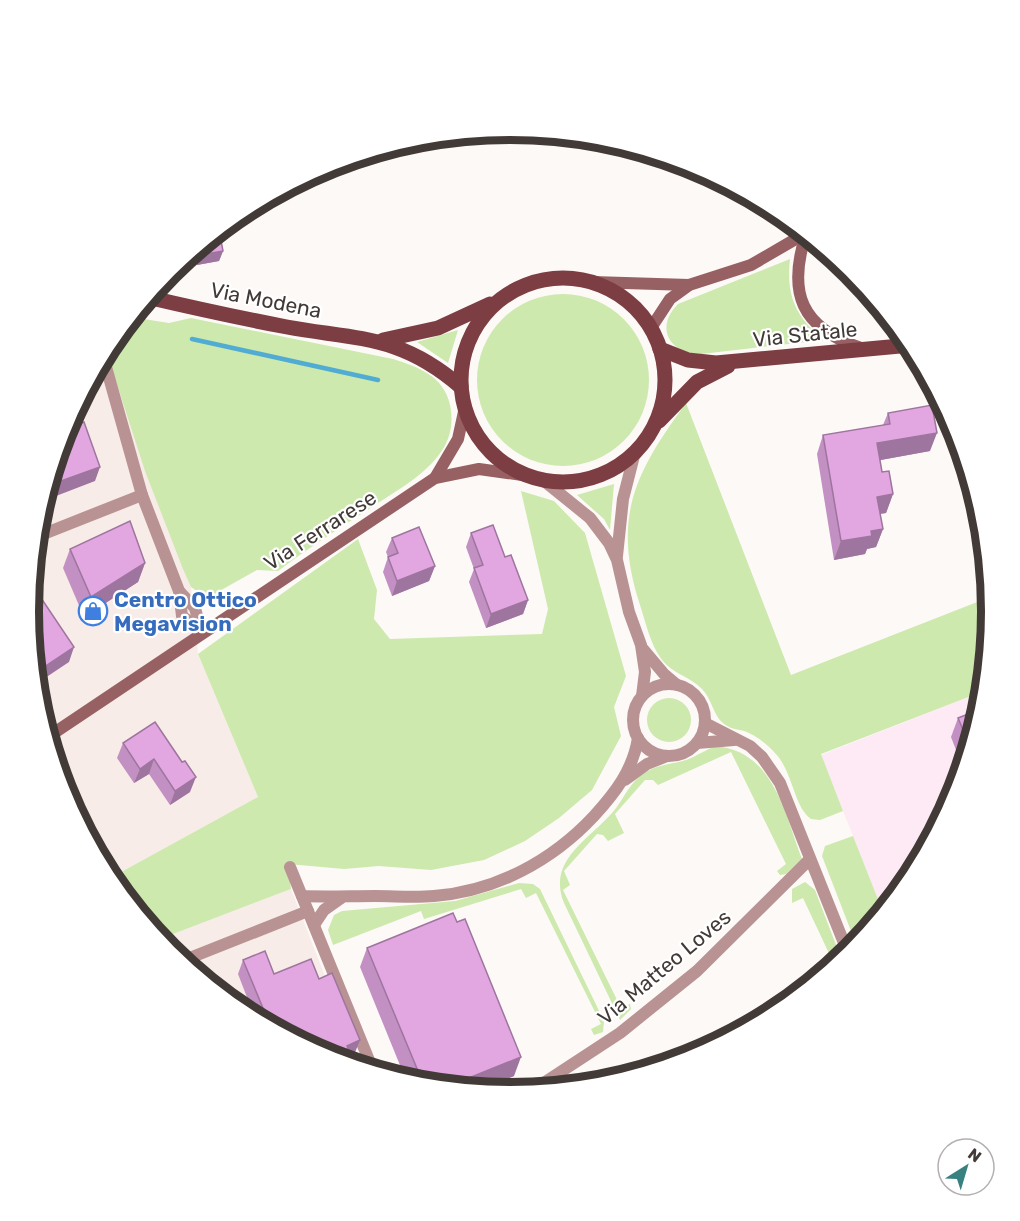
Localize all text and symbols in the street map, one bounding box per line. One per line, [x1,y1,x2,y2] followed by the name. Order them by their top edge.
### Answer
[208,277,324,323] street label: Via Modena
[752,316,858,352] street label: Via Statale
[259,484,381,576] street label: Via Ferrarese
[114,587,257,636] place label: Centro Ottico Megavision
[77,595,109,627] shop icon: Centro Ottico Megavision
[592,904,736,1030] street label: Via Matteo Loves
[936,1137,996,1197] north arrow
[964,1144,985,1166] text: N

